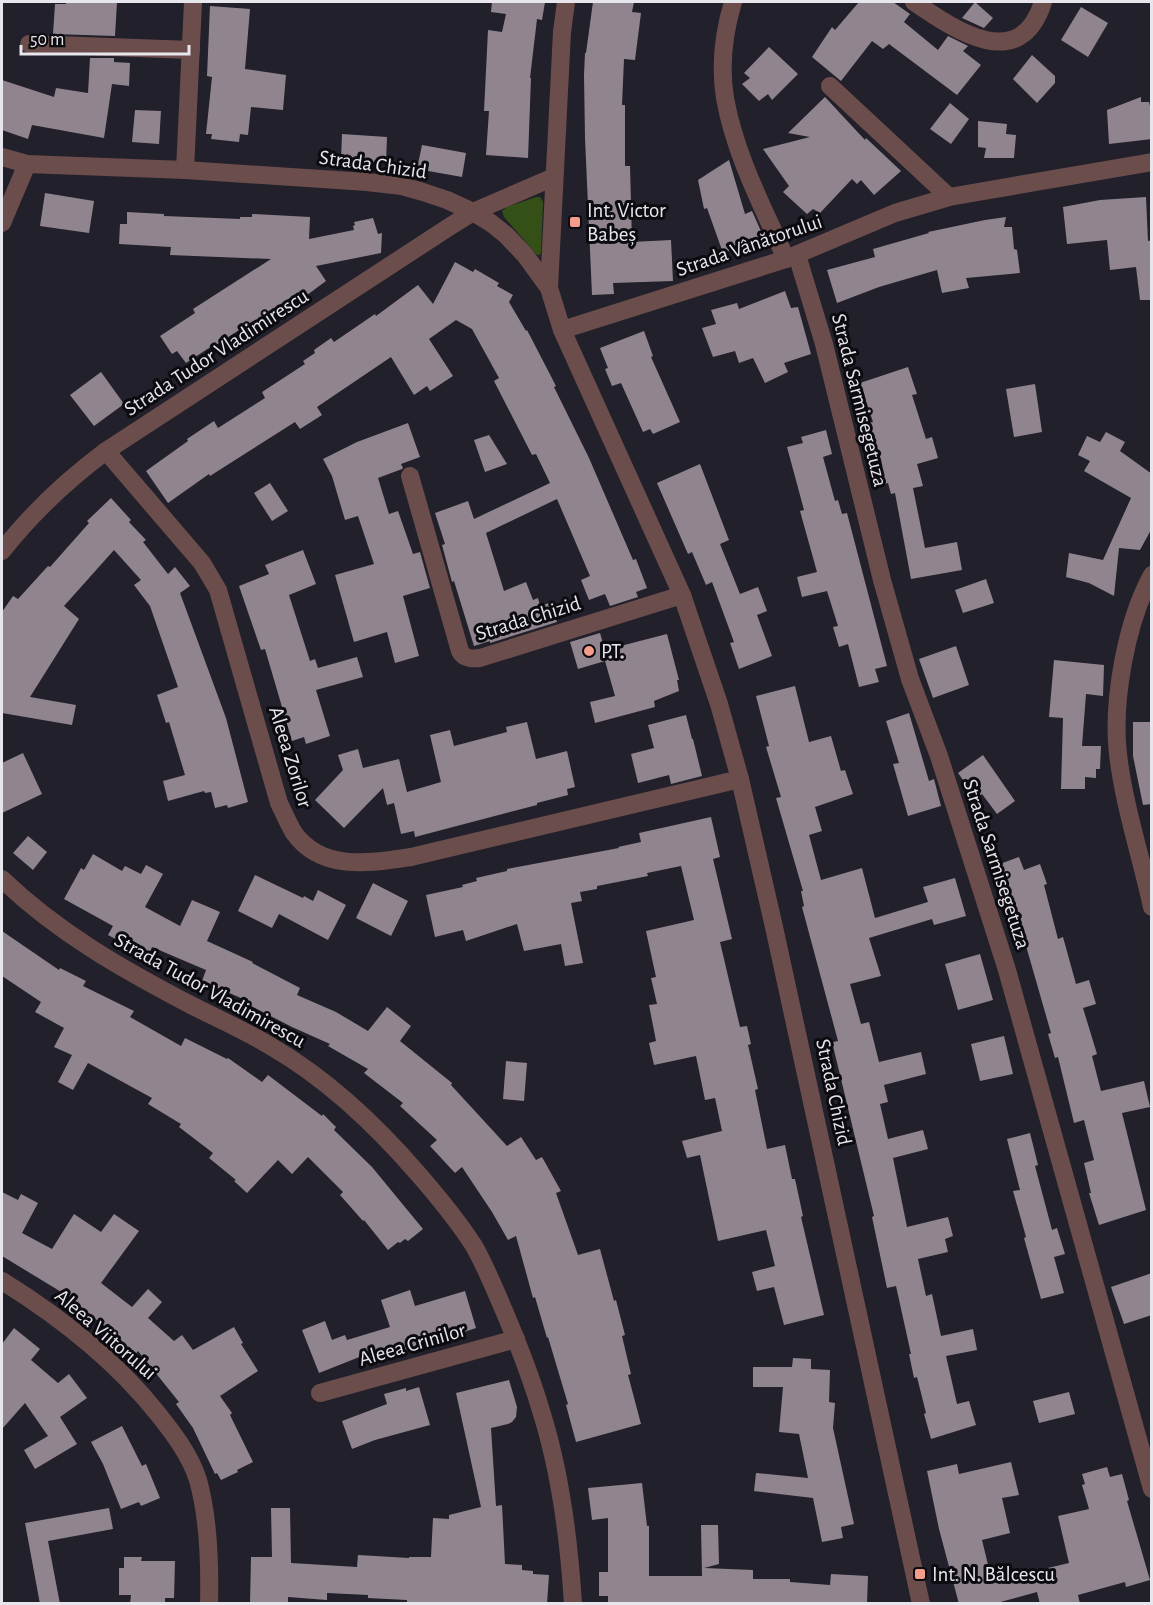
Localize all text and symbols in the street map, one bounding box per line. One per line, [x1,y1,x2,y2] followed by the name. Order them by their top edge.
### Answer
[21,18,189,56] scale bar
[30,31,64,49] text: 50 m
[318,147,428,182] street label: Strada Chizid
[587,200,666,247] place label: Int. Victor Babeș
[674,211,825,280] street label: Strada Vânătorului
[568,215,582,229] marker: Int. Victor Babeș
[120,285,312,420] street label: Strada Tudor Vladimirescu
[828,311,891,489] street label: Strada Sarmisegetuza
[473,593,583,644] street label: Strada Chizid
[601,641,624,662] place label: P.T.
[582,644,596,658] marker: P.T.
[265,704,316,810] street label: Aleea Zorilor
[959,777,1034,952] street label: Strada Sarmisegetuza
[111,929,309,1052] street label: Strada Tudor Vladimirescu
[812,1037,855,1147] street label: Strada Chizid
[51,1285,160,1384] street label: Aleea Viitorului
[356,1319,468,1370] street label: Aleea Crinilor
[932,1564,1055,1585] place label: Int. N. Bălcescu
[913,1567,927,1581] marker: Int. N. Bălcescu

